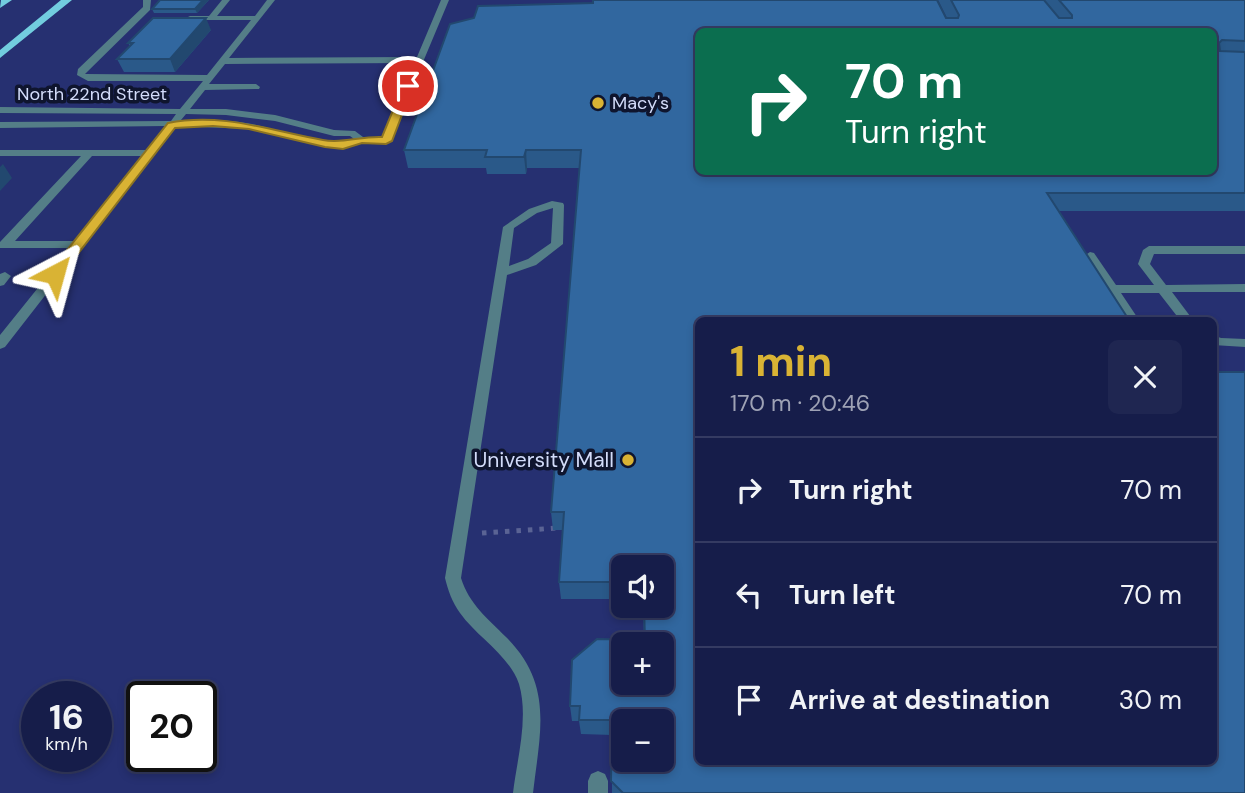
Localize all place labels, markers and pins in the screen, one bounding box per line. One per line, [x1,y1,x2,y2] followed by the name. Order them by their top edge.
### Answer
[378,56,438,116] pin
[612,91,669,115] place label: Macy's
[590,95,606,111] marker: Macy's
[473,446,614,474] place label: University Mall
[620,452,636,468] marker: University Mall

